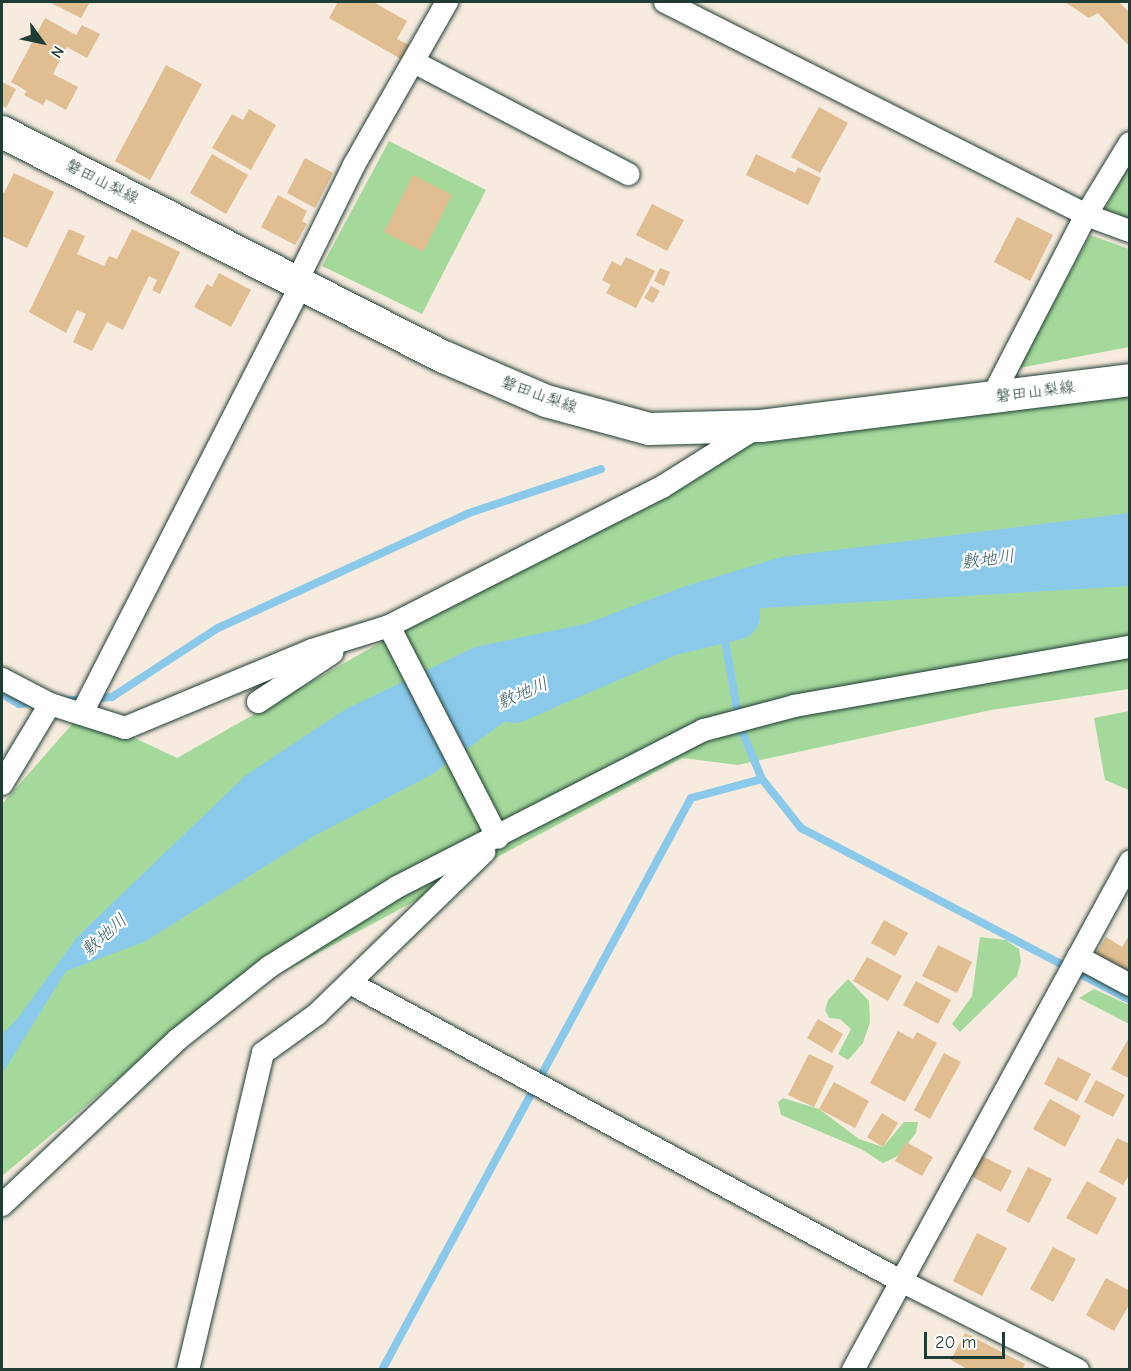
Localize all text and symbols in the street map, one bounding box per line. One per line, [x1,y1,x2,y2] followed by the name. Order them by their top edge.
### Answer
[12,12,72,72] north arrow
[47,43,67,61] text: N
[62,155,142,209] street label: 磐田山梨線
[498,372,580,418] street label: 磐田山梨線
[994,378,1076,406] street label: 磐田山梨線
[960,546,1016,574] water label: 敷地川
[494,674,552,714] water label: 敷地川
[78,910,132,962] water label: 敷地川
[927,1320,1008,1358] scale bar
[935,1332,976,1353] text: 20 m

